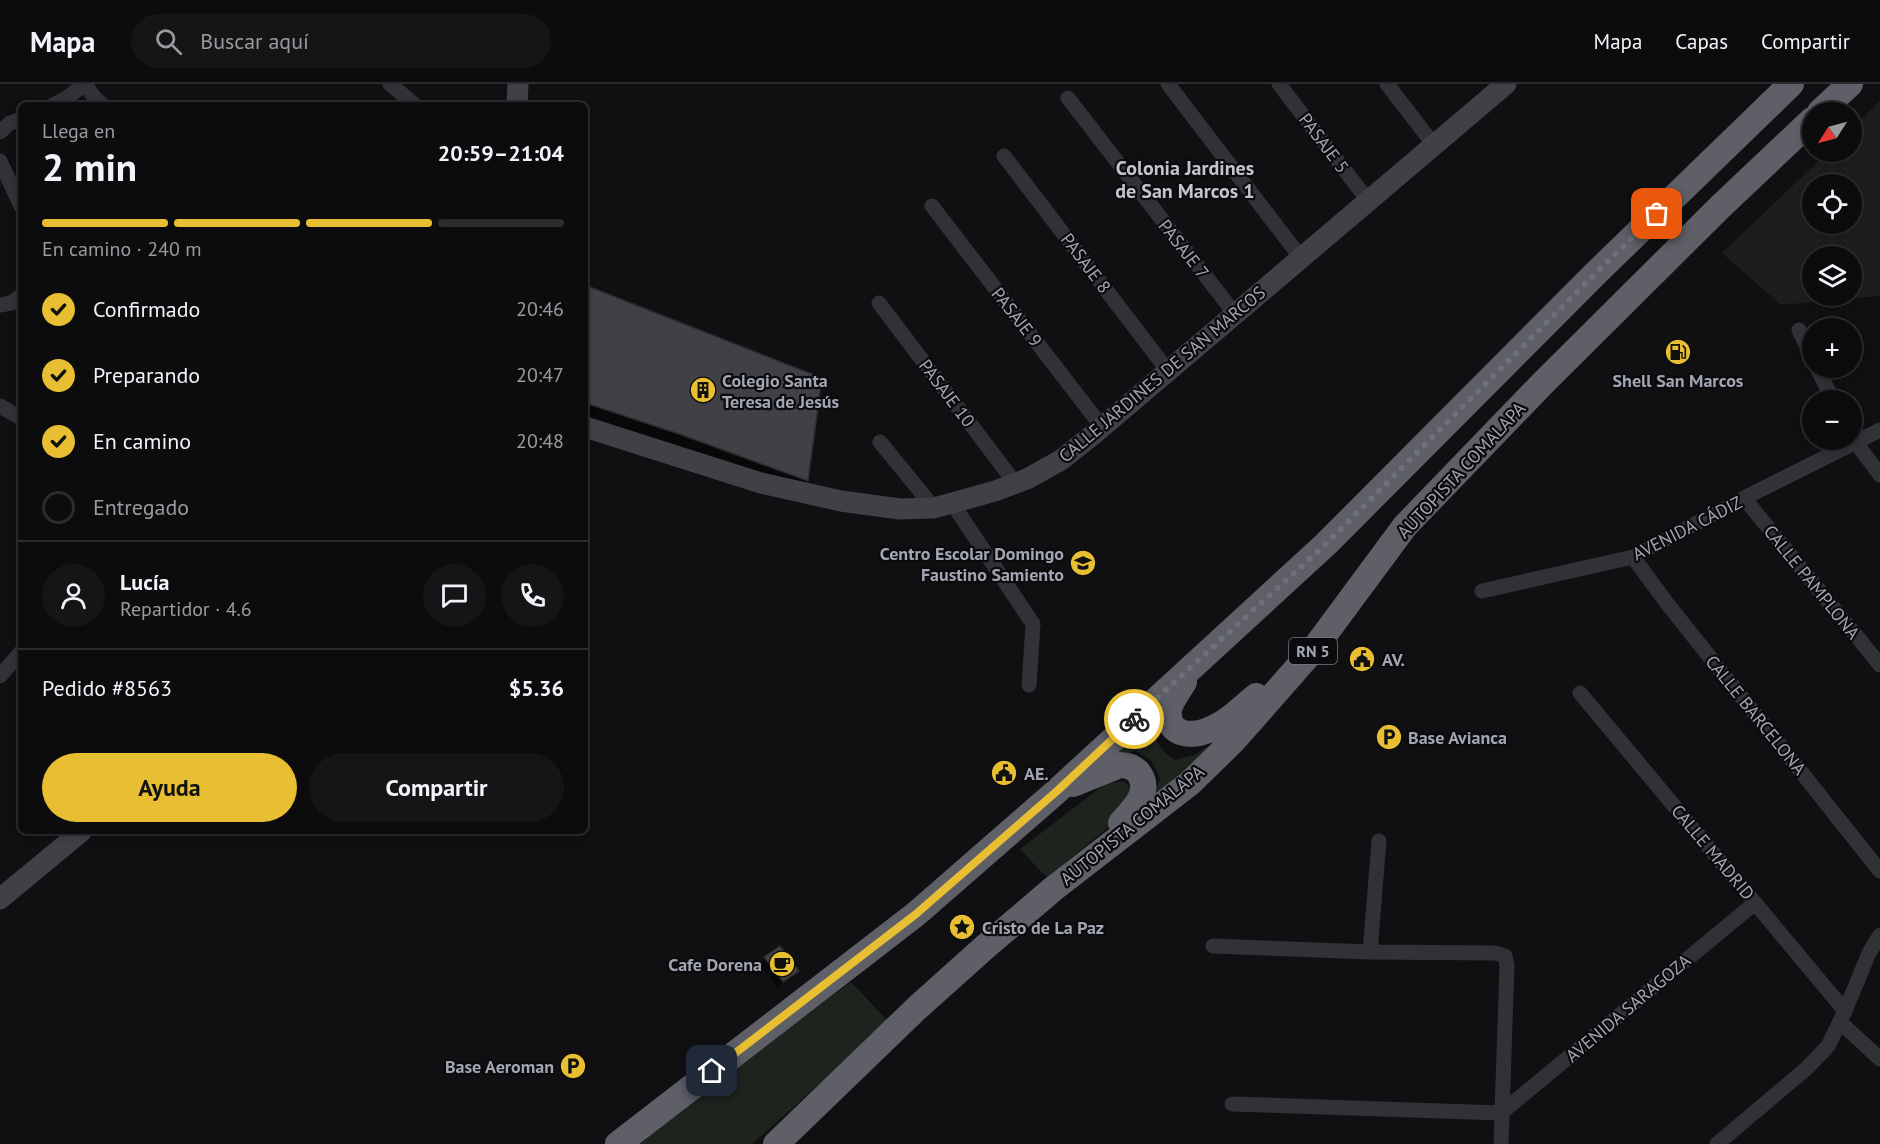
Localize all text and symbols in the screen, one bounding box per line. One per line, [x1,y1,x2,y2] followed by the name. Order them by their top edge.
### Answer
[131,14,551,68] search box
[30,23,95,60] text: Mapa
[152,25,185,58] icon: search
[200,27,309,55] text: Buscar aquí
[1594,28,1642,55] text: Mapa
[1675,28,1728,55] text: Capas
[1761,28,1850,55] text: Compartir
[1802,102,1862,162] north arrow
[1802,102,1862,450] map controls
[1294,109,1354,177] street label: PASAJE 5
[42,118,115,144] text: Llega en
[438,139,564,167] text: 20:59–21:04
[42,141,137,192] text: 2 min
[1115,155,1255,204] district label: Colonia Jardines de San Marcos 1
[1802,174,1862,234] button: locate
[1631,188,1682,239] pin
[1640,197,1673,230] icon: bag
[1154,215,1214,283] street label: PASAJE 7
[1056,229,1116,297] street label: PASAJE 8
[42,236,202,262] text: En camino · 240 m
[1802,246,1862,306] button: layers
[1054,281,1270,467] street label: CALLE JARDINES DE SAN MARCOS
[987,283,1047,351] street label: PASAJE 9
[42,293,75,326] icon: check
[93,295,200,323] text: Confirmado
[516,296,564,322] text: 20:46
[1802,318,1862,378] button: +
[1663,337,1693,367] fuel station icon: Shell San Marcos
[914,355,980,432] street label: PASAJE 10
[42,359,75,392] icon: check
[93,361,200,389] text: Preparando
[516,362,564,388] text: 20:47
[722,369,839,413] place label: Colegio Santa Teresa de Jesús
[1613,369,1744,392] place label: Shell San Marcos
[688,375,718,405] building icon: Colegio Santa Teresa de Jesús
[1802,390,1862,450] button: −
[1392,397,1531,543] street label: AUTOPISTA COMALAPA
[42,425,75,458] icon: check
[93,427,191,455] text: En camino
[516,428,564,454] text: 20:48
[1628,490,1746,565] street label: AVENIDA CÁDIZ
[93,493,189,521] text: Entregado
[1759,520,1865,644] street label: CALLE PAMPLONA
[880,542,1064,586] place label: Centro Escolar Domingo Faustino Samiento
[1068,548,1098,578] school or university icon: Centro Escolar Domingo Faustino Samiento
[42,564,105,627] button: person
[423,564,486,627] button: chat
[501,564,564,627] button: phone
[120,568,170,596] text: Lucía
[120,596,252,622] text: Repartidor · 4.6
[1289,638,1337,664] road number: RN 5
[1347,644,1377,674] public building icon: AV.
[1382,648,1405,671] place label: AV.
[1701,651,1812,780] street label: CALLE BARCELONA
[42,674,172,702] text: Pedido #8563
[509,674,564,702] text: $5.36
[1104,689,1164,749] courier
[1118,703,1151,736] icon: bike
[1374,722,1404,752] parking icon: Base Avianca
[1408,726,1507,749] place label: Base Avianca
[42,753,297,822] button: Ayuda
[309,753,564,822] button: Compartir
[989,758,1019,788] public building icon: AE.
[1055,760,1209,890] street label: AUTOPISTA COMALAPA
[1024,762,1049,785] place label: AE.
[1666,800,1760,904] street label: CALLE MADRID
[947,912,977,942] place icon: Cristo de La Paz
[982,916,1104,939] place label: Cristo de La Paz
[767,949,797,979] cafe icon: Cafe Dorena
[1561,949,1696,1067] street label: AVENIDA SARAGOZA
[668,953,762,976] place label: Cafe Dorena
[686,1045,737,1096] pin
[558,1051,588,1081] parking icon: Base Aeroman
[695,1054,728,1087] icon: home
[445,1055,554,1078] place label: Base Aeroman

